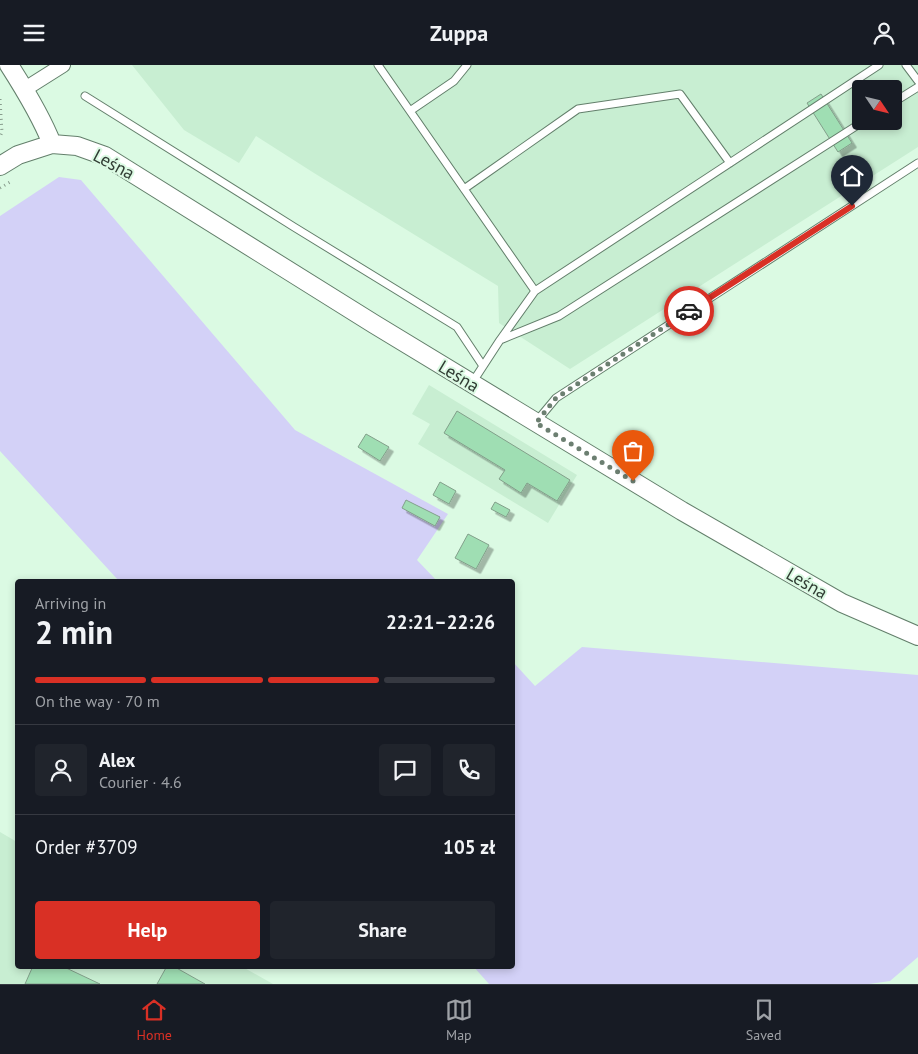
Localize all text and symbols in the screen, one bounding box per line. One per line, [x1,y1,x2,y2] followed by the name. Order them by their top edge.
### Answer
[20,19,48,47] icon: menu
[430,19,488,47] text: Zuppa
[870,19,898,47] icon: person
[852,80,902,130] north arrow
[852,80,902,130] map controls
[89,144,139,184] street label: Leśna
[831,155,873,206] pin
[838,162,866,190] icon: home
[664,286,714,336] courier
[675,297,703,325] icon: car
[434,355,484,397] street label: Leśna
[612,430,654,481] pin
[619,437,647,465] icon: bag
[782,562,832,604] street label: Leśna
[35,593,106,613] text: Arriving in
[386,610,495,634] text: 22:21–22:26
[35,611,113,653] text: 2 min
[35,691,160,711] text: On the way · 70 m
[35,744,87,796] button: person
[379,744,431,796] button: chat
[443,744,495,796] button: phone
[99,748,135,772] text: Alex
[99,772,182,792] text: Courier · 4.6
[35,835,138,859] text: Order #3709
[443,835,495,859] text: 105 zł
[35,901,260,959] button: Help
[270,901,495,959] button: Share
[136,996,172,1044] tab: Home
[445,996,473,1044] tab: Map
[746,996,781,1044] tab: Saved

